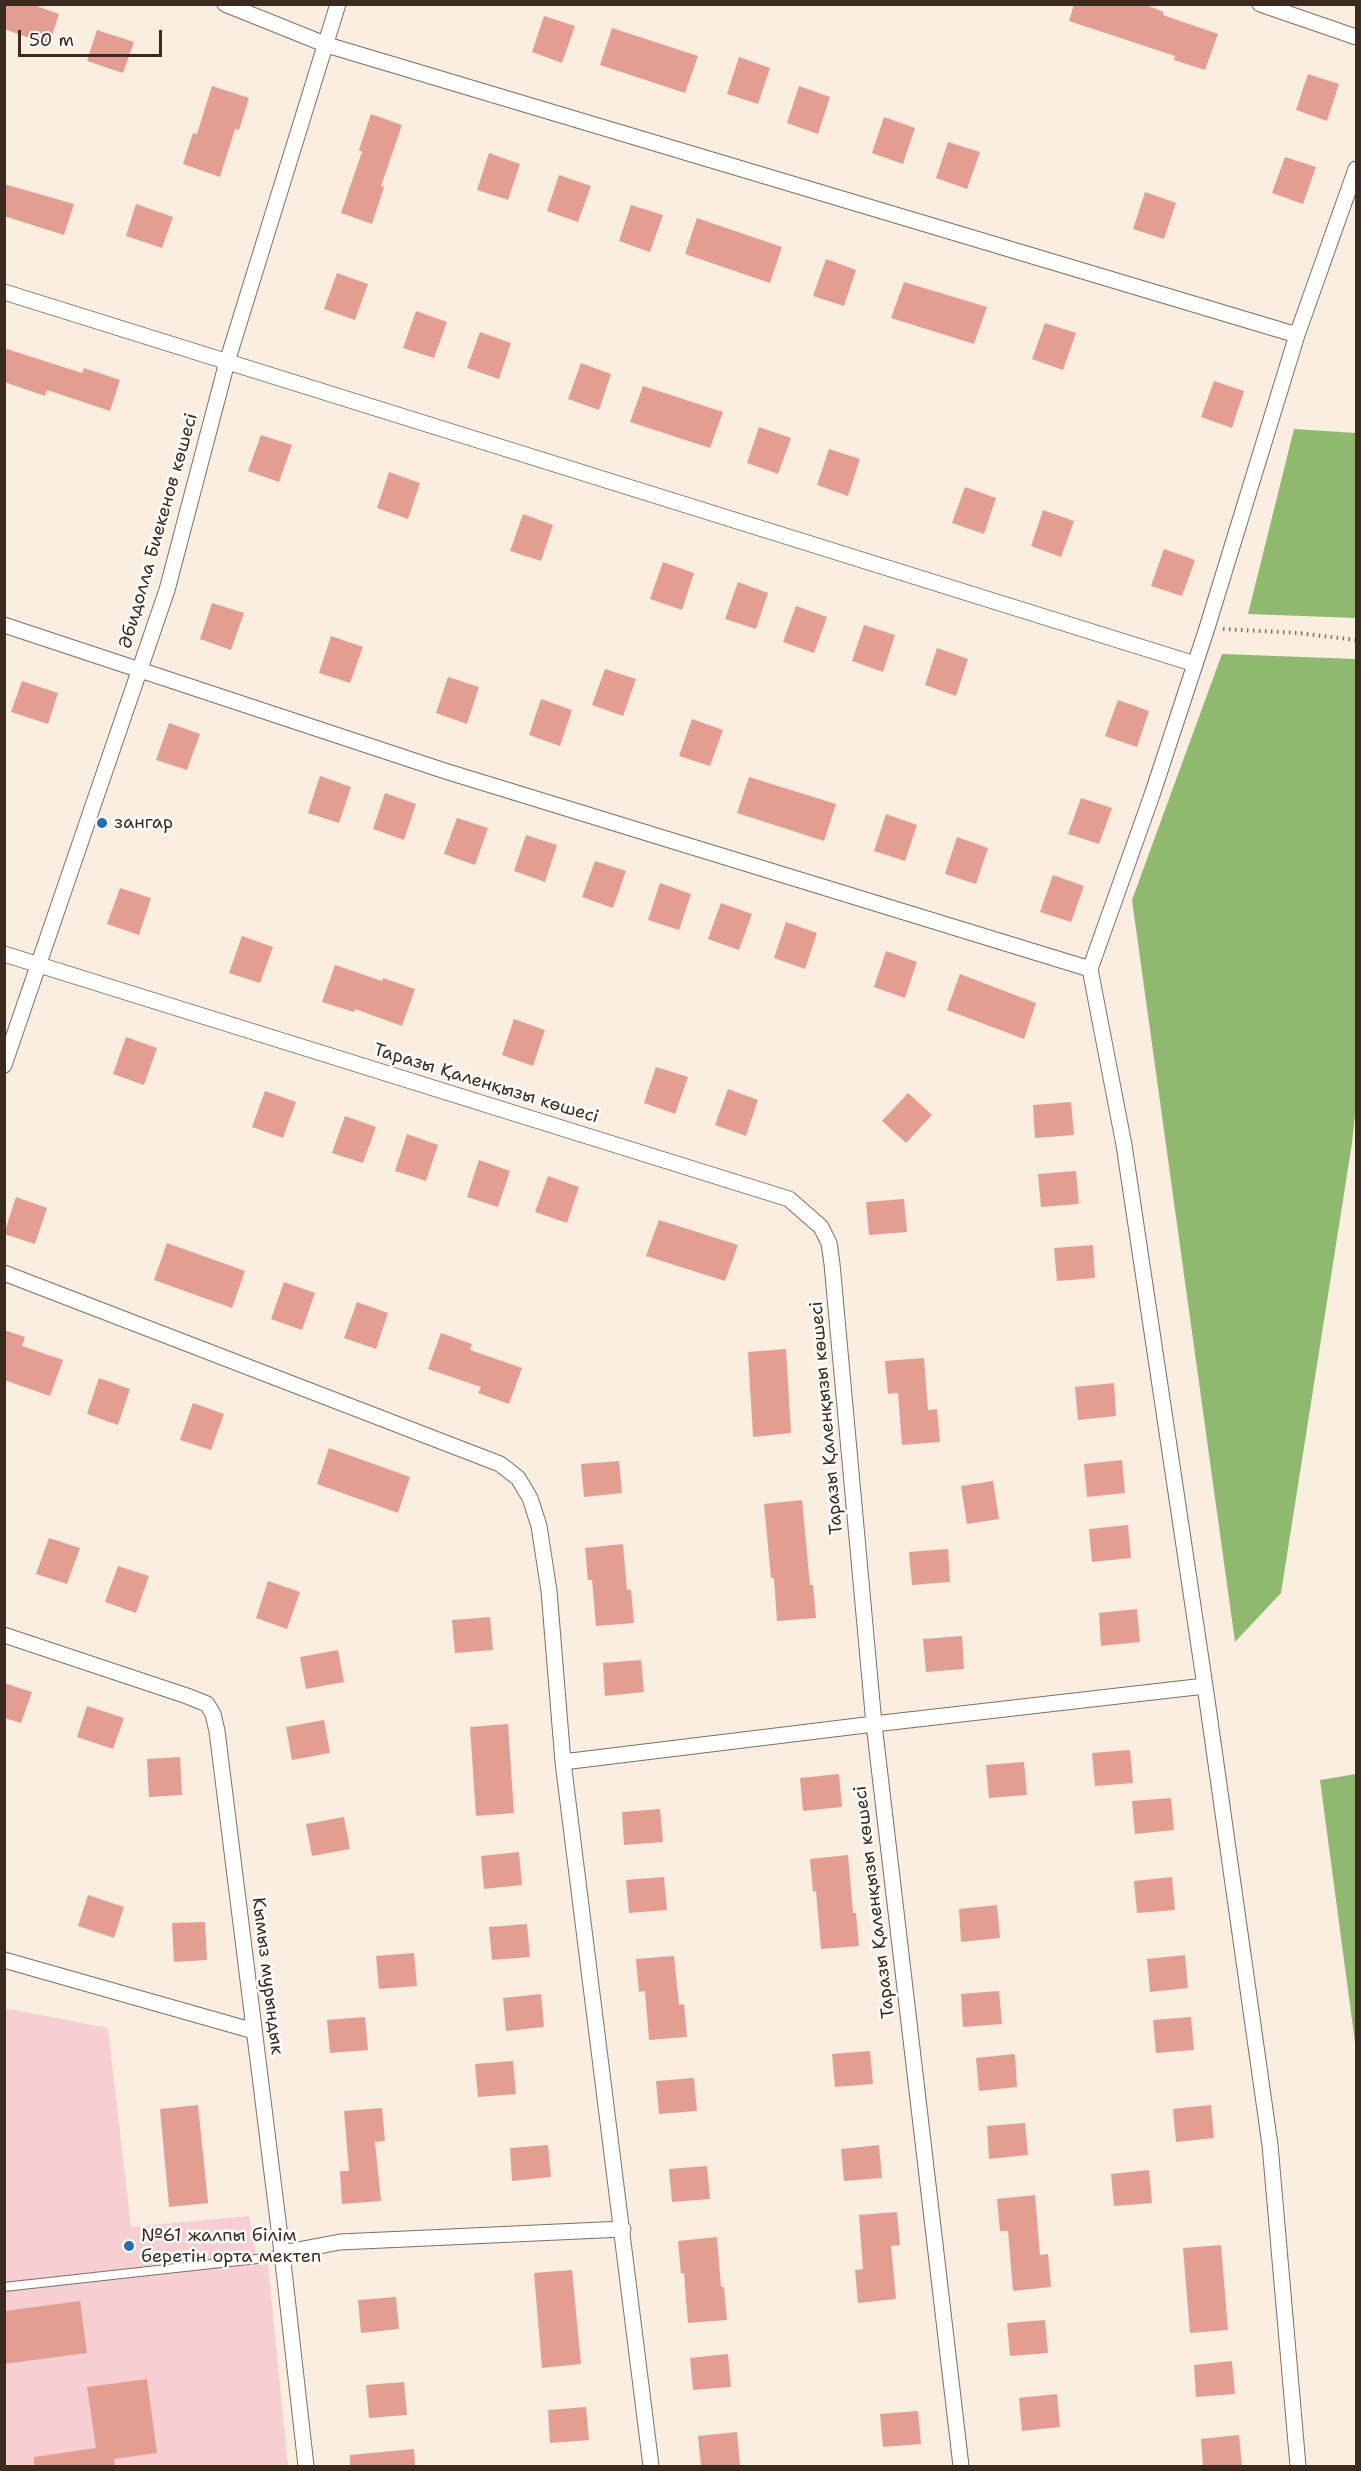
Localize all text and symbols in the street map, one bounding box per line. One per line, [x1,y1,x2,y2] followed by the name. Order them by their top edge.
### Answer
[21,18,165,56] scale bar
[29,28,74,52] text: 50 m
[115,411,203,651] street label: Әбидолла Биекенов көшесі
[114,812,173,834] place label: зангар
[95,816,109,830] marker: зангар
[371,1039,601,1129] street label: Таразы Қаленқызы көшесі
[806,1300,848,1536] street label: Таразы Қаленқызы көшесі
[850,1784,900,2020] street label: Таразы Қаленқызы көшесі
[247,1896,287,2056] street label: Кымыз мурындык
[141,2225,321,2268] place label: №61 жалпы білім беретін орта мектеп
[122,2239,136,2253] marker: №61 жалпы білім беретін орта мектеп

